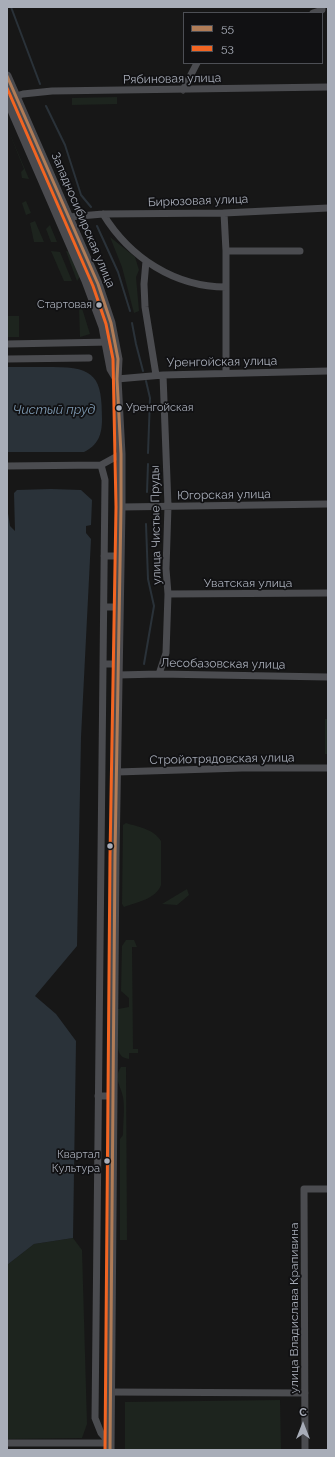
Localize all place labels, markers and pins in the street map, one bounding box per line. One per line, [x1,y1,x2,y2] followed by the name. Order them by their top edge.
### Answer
[37,298,92,312] place label: Стартовая
[94,300,104,310] marker: Стартовая
[126,401,193,415] place label: Уренгойская
[114,403,124,413] marker: Уренгойская
[105,841,115,851] unlabelled marker
[52,1148,100,1174] place label: Квартал Культура
[102,1156,112,1166] marker: Квартал Культура

